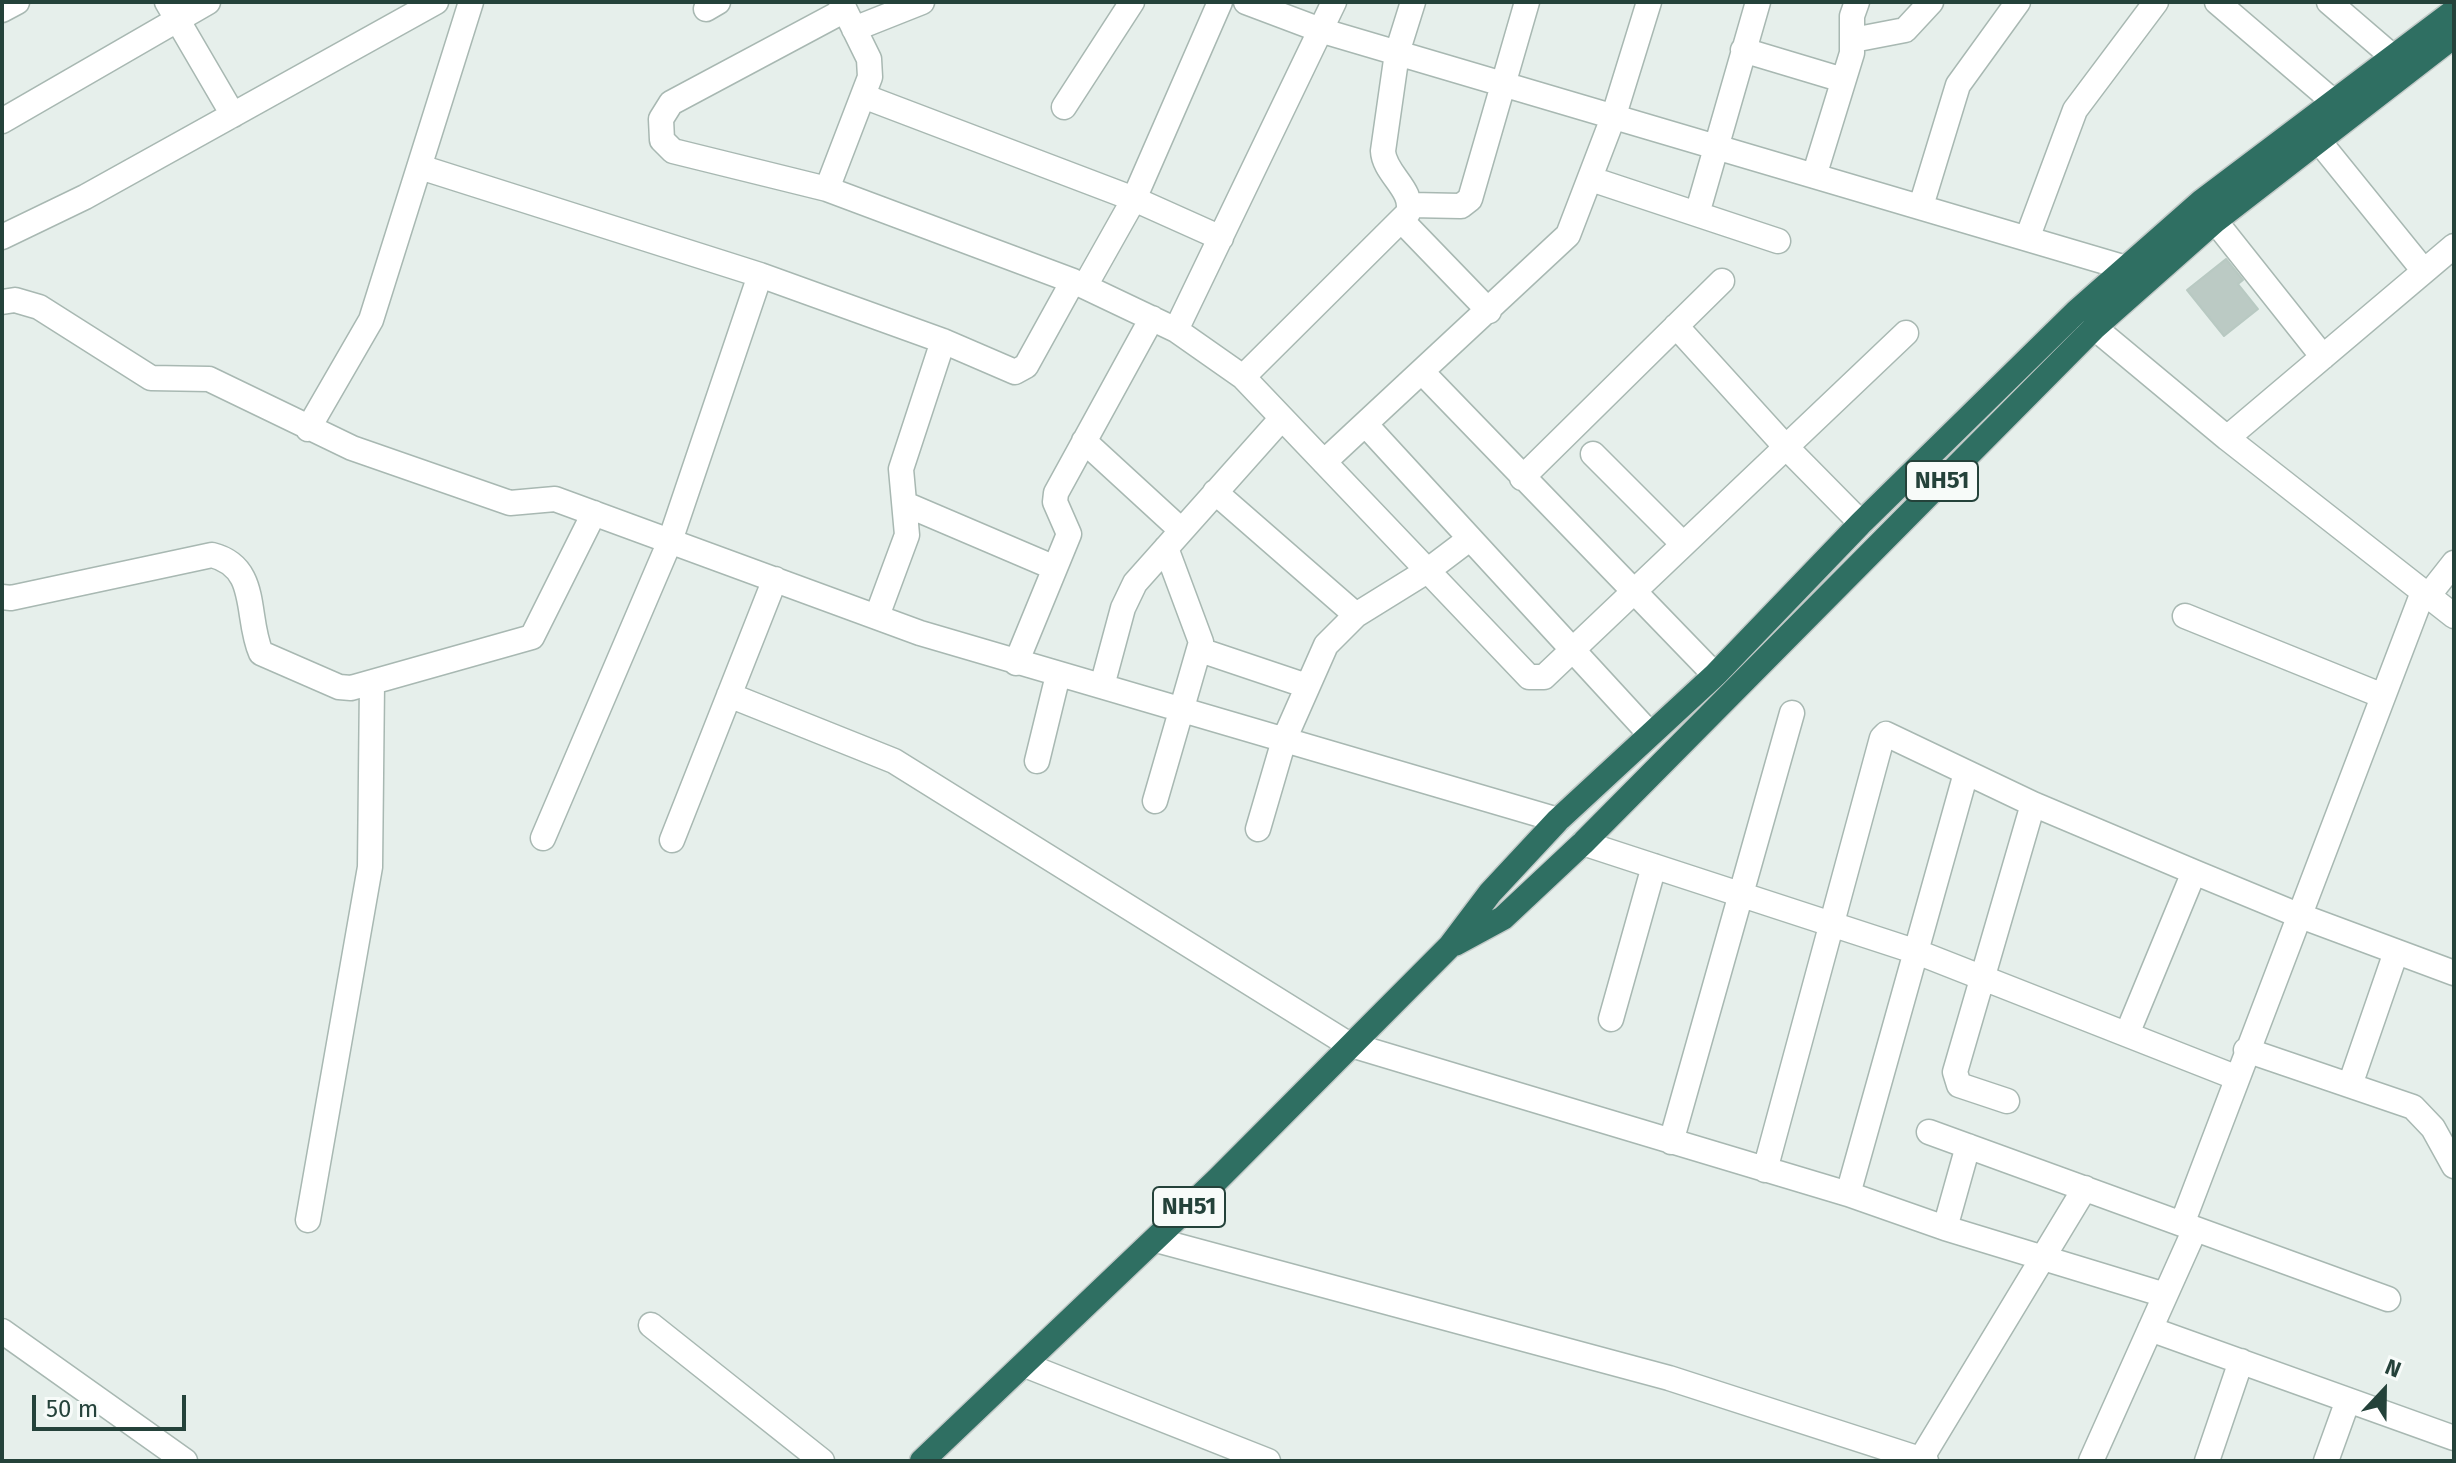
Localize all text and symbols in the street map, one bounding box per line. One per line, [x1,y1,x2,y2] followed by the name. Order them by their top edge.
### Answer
[1906,461,1978,501] road number: NH51
[1153,1187,1225,1227] road number: NH51
[2344,1351,2424,1431] north arrow
[2381,1353,2405,1384] text: N
[36,1379,190,1429] scale bar
[46,1395,98,1423] text: 50 m

